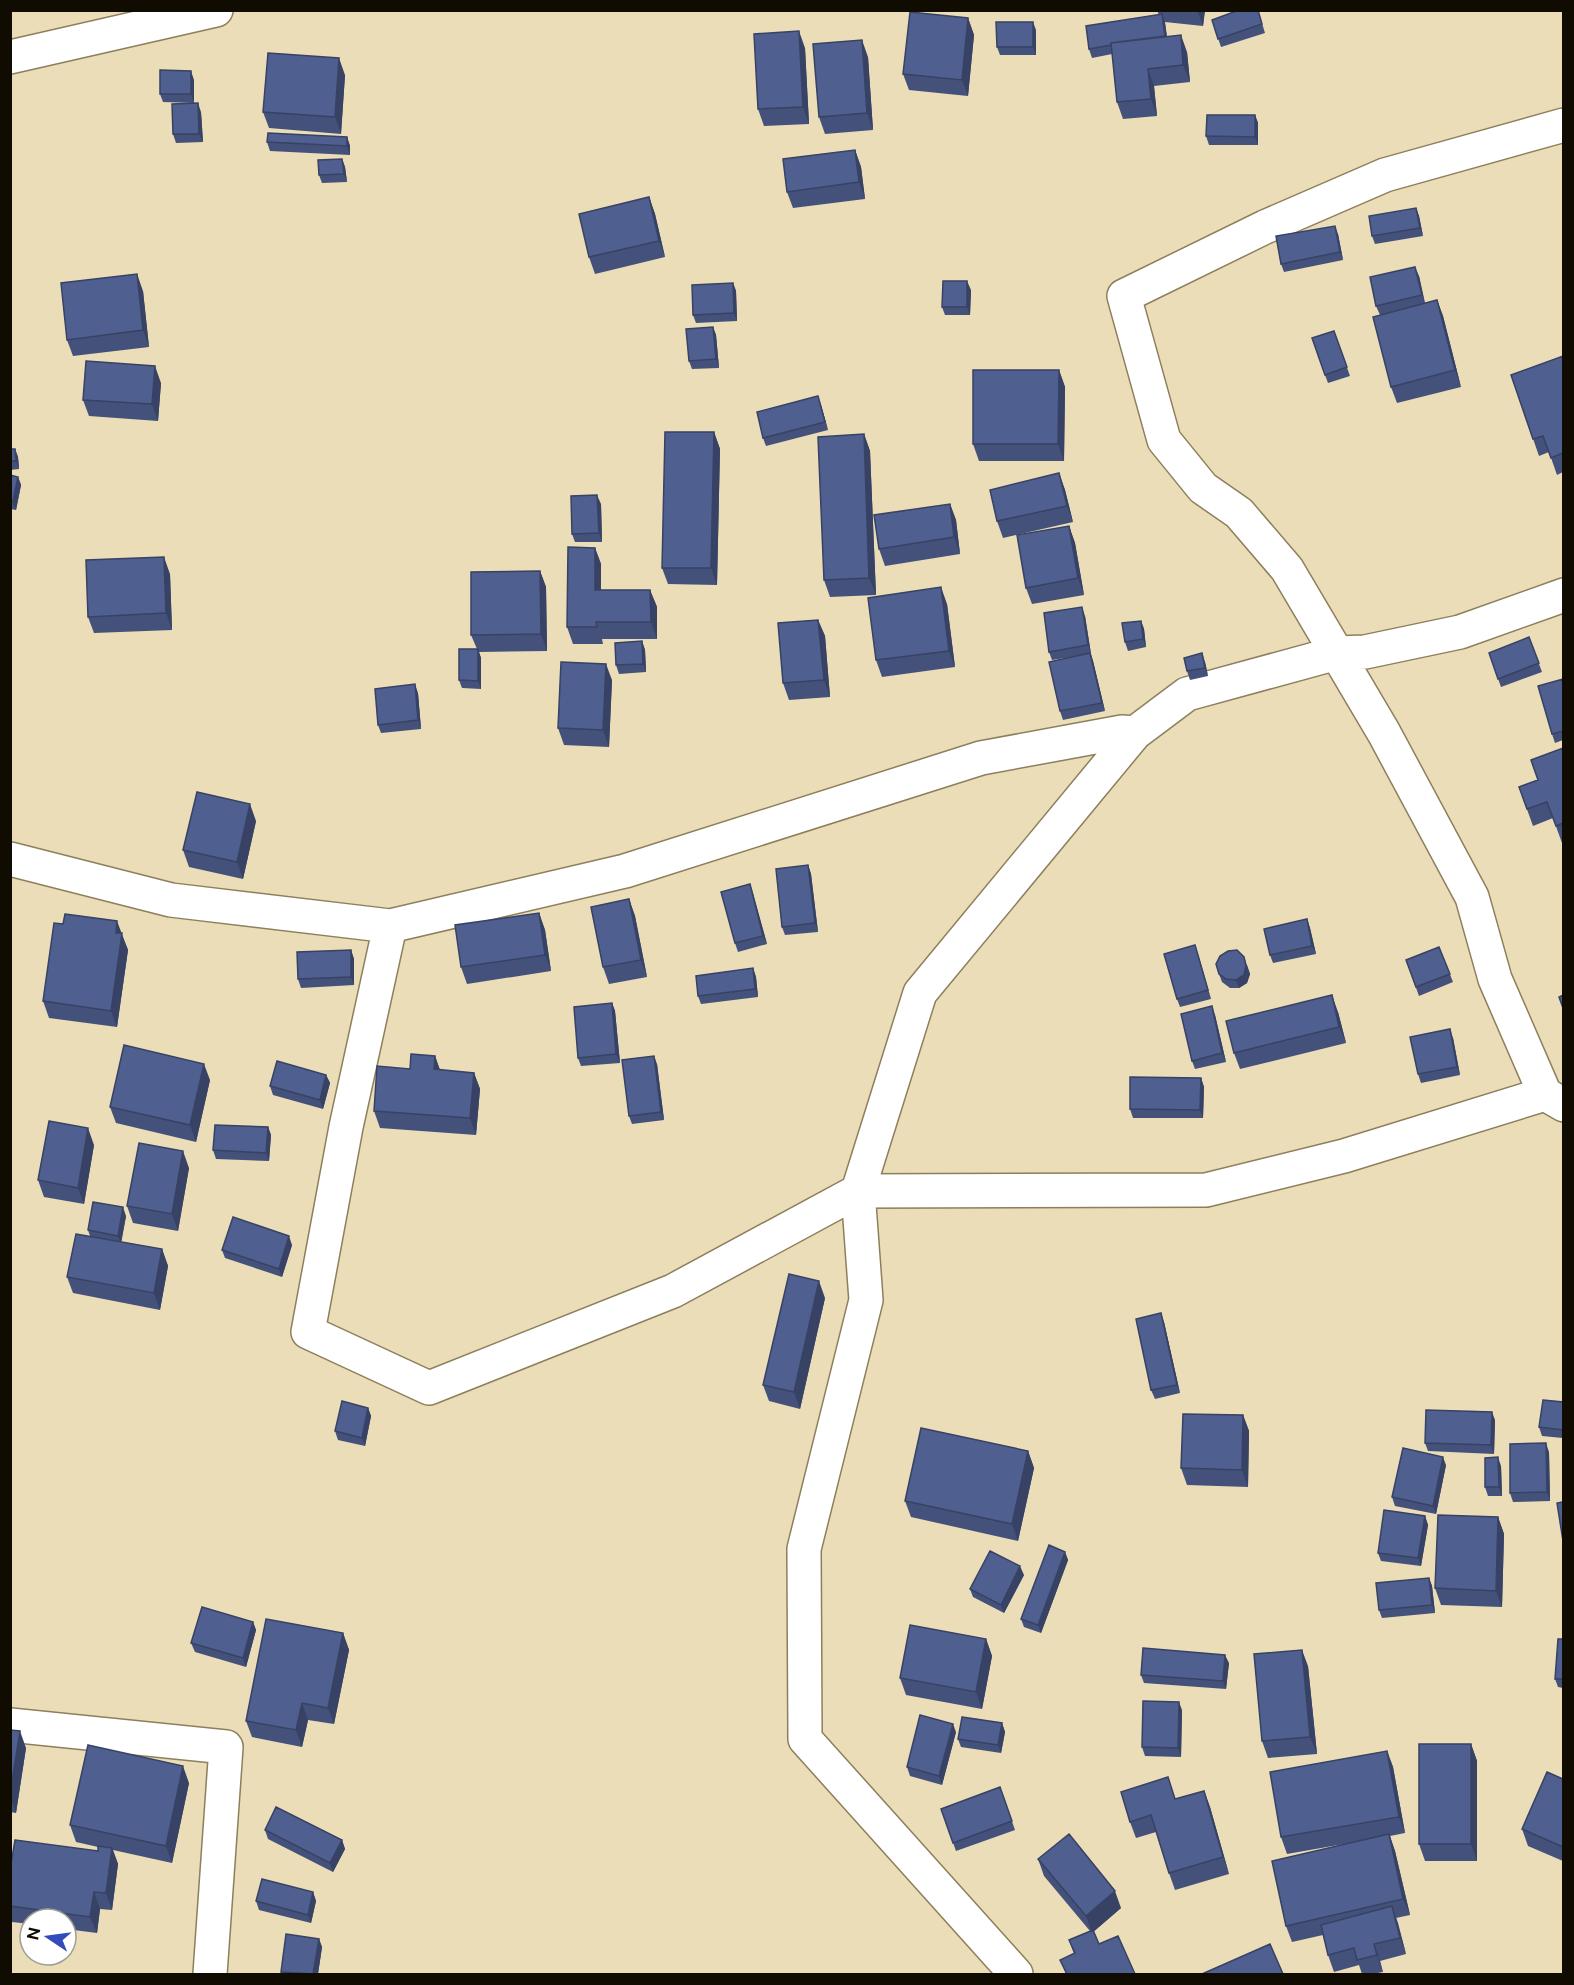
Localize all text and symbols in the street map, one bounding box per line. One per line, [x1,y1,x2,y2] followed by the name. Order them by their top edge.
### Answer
[18,1907,78,1967] north arrow
[23,1926,45,1942] text: N

